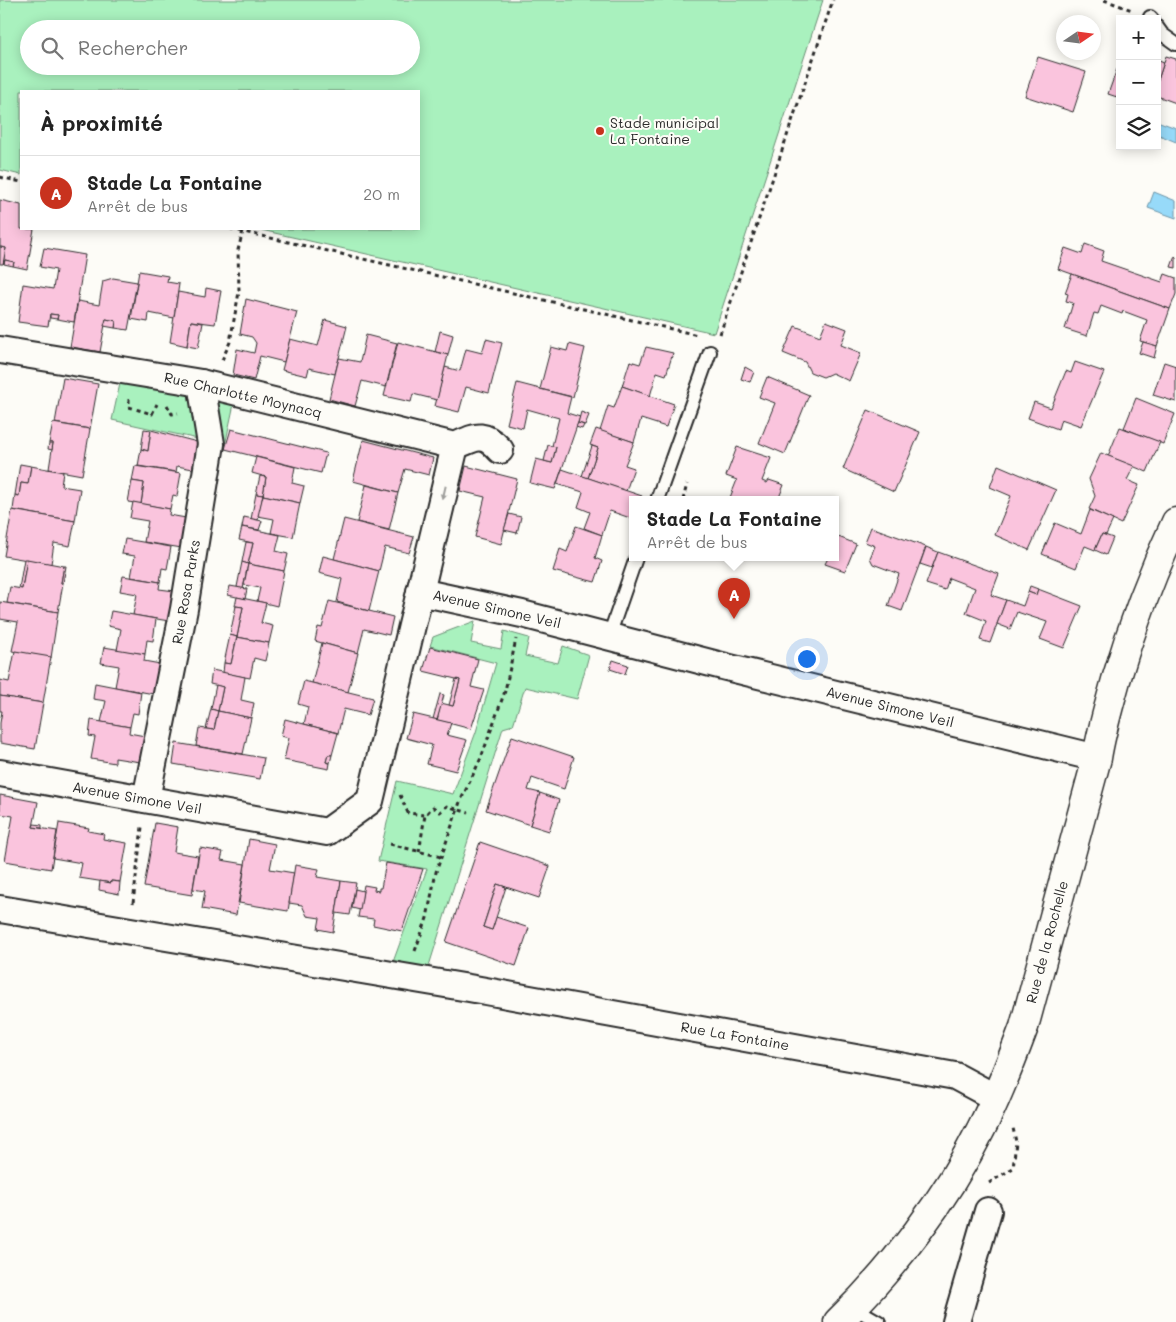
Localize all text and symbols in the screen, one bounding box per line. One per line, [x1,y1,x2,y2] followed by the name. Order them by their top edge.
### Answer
[1056,15,1101,60] north arrow
[1116,15,1161,150] map controls
[1116,15,1161,60] button: +
[20,20,420,75] search box
[38,34,66,62] icon: search
[78,35,188,60] text: Rechercher
[1116,60,1161,105] button: −
[1116,105,1161,150] button: layers
[40,109,163,136] text: À proximité
[610,113,719,148] place label: Stade municipal La Fontaine
[594,125,606,137] marker: Stade municipal La Fontaine
[87,170,262,195] text: Stade La Fontaine
[50,183,62,204] text: A
[363,183,400,204] text: 20 m
[87,195,188,216] text: Arrêt de bus
[162,367,324,422] street label: Rue Charlotte Moynacq
[440,486,448,501] one-way arrow
[629,496,839,561] popup
[646,506,822,531] text: Stade La Fontaine
[646,531,748,552] text: Arrêt de bus
[167,538,204,646] street label: Rue Rosa Parks
[718,578,750,619] pin: A
[431,585,563,632] street label: Avenue Simone Veil
[794,646,820,672] your location
[824,681,956,732] street label: Avenue Simone Veil
[71,777,203,818] street label: Avenue Simone Veil
[1021,878,1072,1005] street label: Rue de la Rochelle
[679,1017,791,1054] street label: Rue La Fontaine

